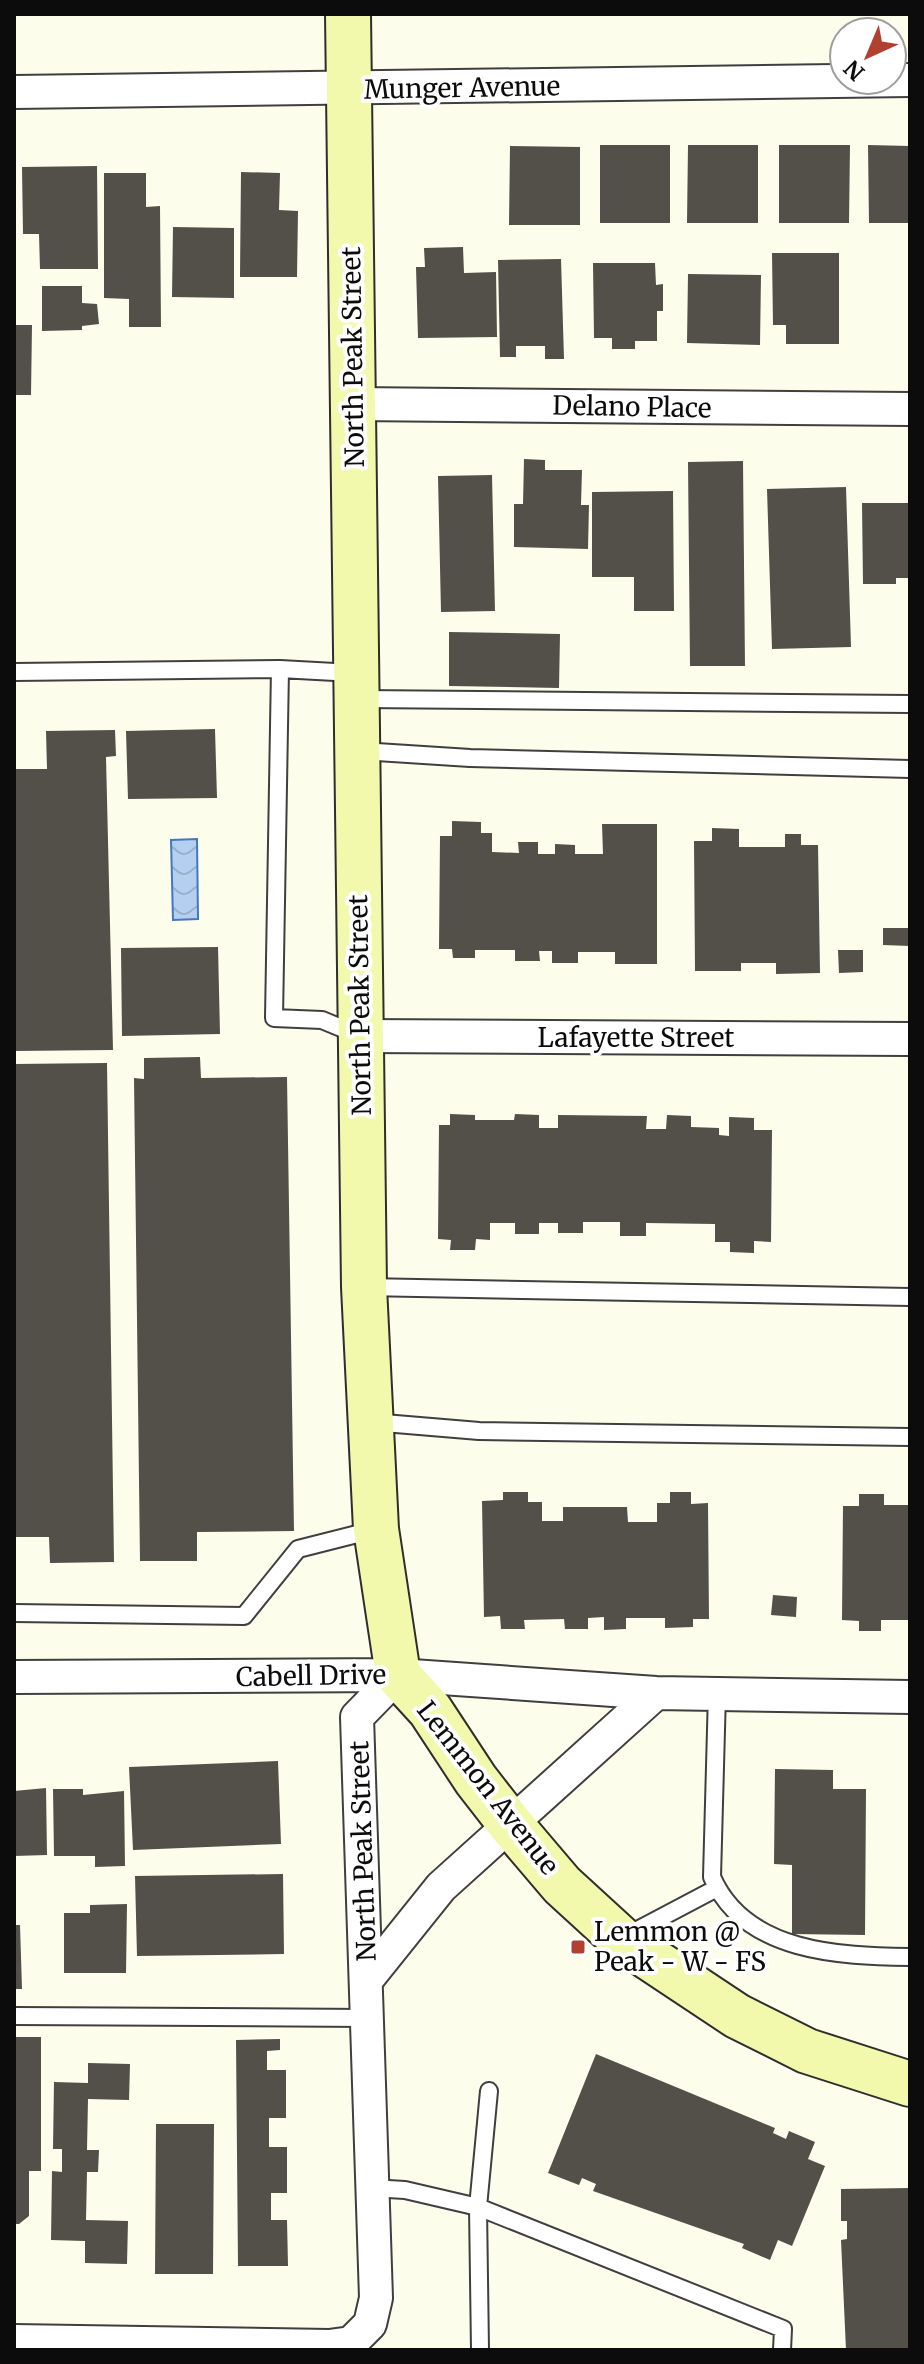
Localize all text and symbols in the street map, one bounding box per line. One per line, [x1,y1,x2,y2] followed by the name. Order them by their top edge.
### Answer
[828,16,908,96] north arrow
[838,54,870,86] text: N
[364,69,560,106] street label: Munger Avenue
[334,246,371,468] street label: North Peak Street
[552,389,712,424] street label: Delano Place
[341,894,378,1116] street label: North Peak Street
[538,1021,734,1054] street label: Lafayette Street
[235,1658,387,1693] street label: Cabell Drive
[410,1694,566,1881] street label: Lemmon Avenue
[342,1740,383,1962] street label: North Peak Street
[594,1915,766,1978] place label: Lemmon @ Peak - W - FS
[569,1938,587,1956] marker: Lemmon @ Peak - W - FS

